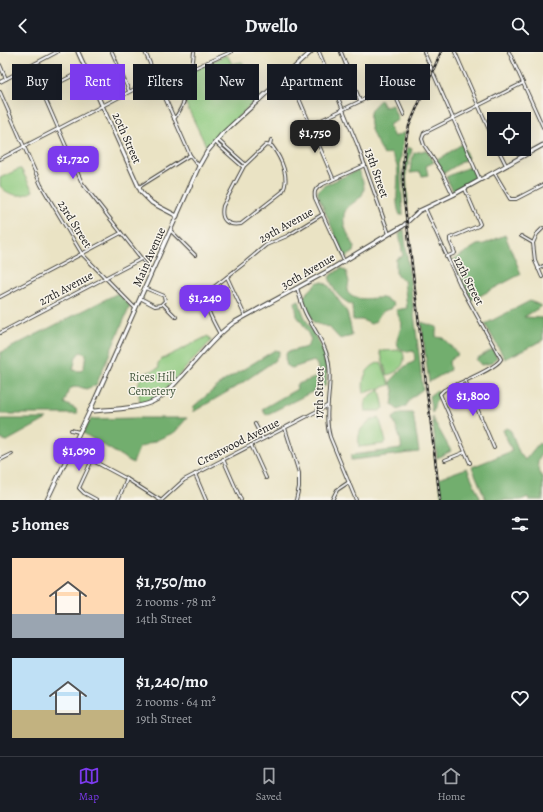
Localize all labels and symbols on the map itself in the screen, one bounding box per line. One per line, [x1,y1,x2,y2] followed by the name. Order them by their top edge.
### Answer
[109,110,145,166] street label: 20th Street
[282,120,348,154] pin: $1,750
[40,146,106,180] pin: $1,720
[361,146,393,200] street label: 13th Street
[54,197,96,251] street label: 23rd Street
[256,204,316,246] street label: 29th Avenue
[129,225,169,289] street label: Main Avenue
[278,249,338,293] street label: 30th Avenue
[450,254,488,308] street label: 12th Street
[36,267,96,309] street label: 27th Avenue
[172,285,238,319] pin: $1,240
[311,367,327,419] street label: 17th Street
[128,369,176,399] park label: Rices Hill Cemetery
[440,383,506,417] pin: $1,800
[194,414,282,470] street label: Crestwood Avenue
[46,438,112,472] pin: $1,090

